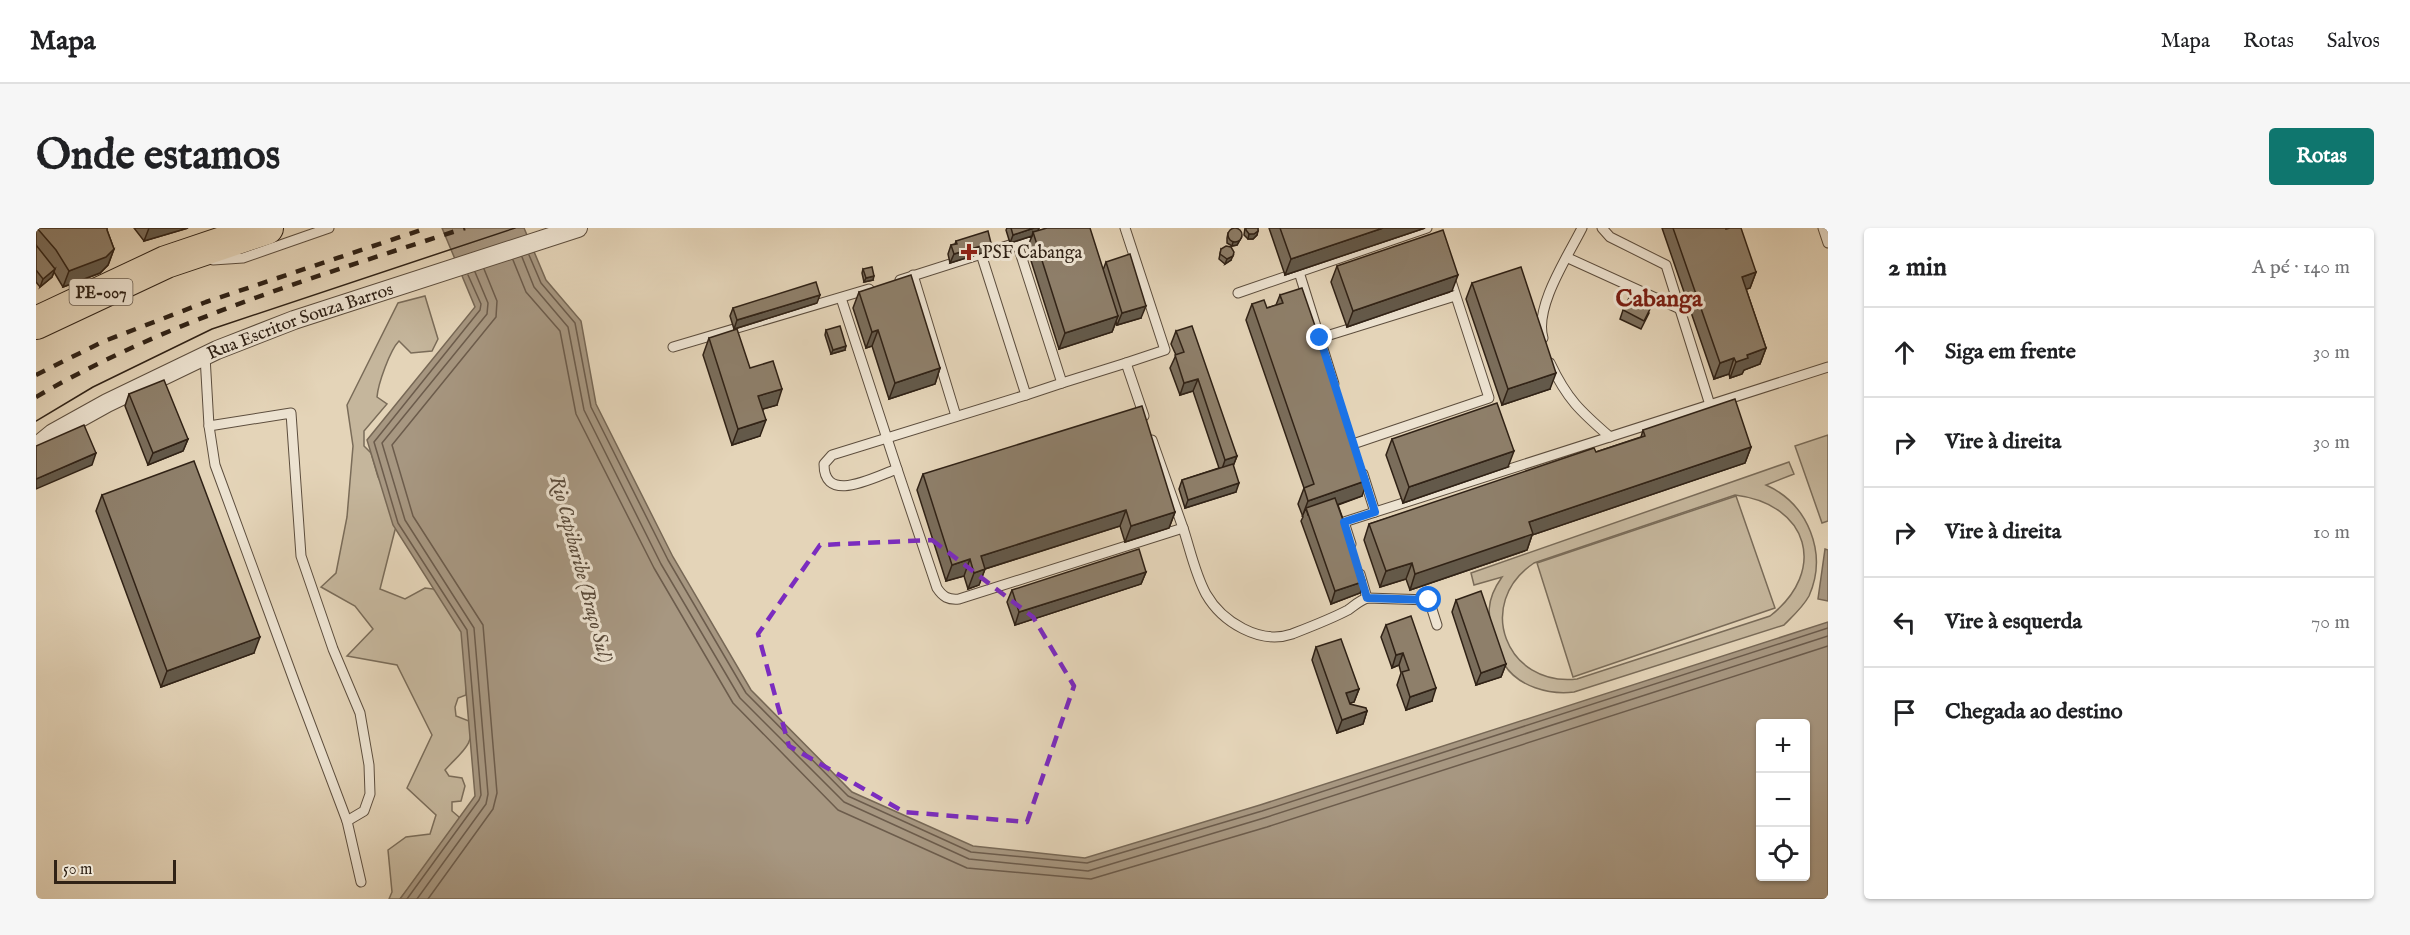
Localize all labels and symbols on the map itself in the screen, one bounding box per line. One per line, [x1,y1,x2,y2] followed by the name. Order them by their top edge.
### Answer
[982,242,1082,265] place label: PSF Cabanga
[960,243,978,261] marker: PSF Cabanga
[70,279,133,305] road number: PE-007
[204,279,397,366] street label: Rua Escritor Souza Barros
[1616,284,1703,315] district label: Cabanga
[1306,324,1332,350] route end
[544,473,618,666] water label: Rio Capibaribe (Braço Sul)
[1415,586,1441,612] route start
[54,857,176,884] scale bar

